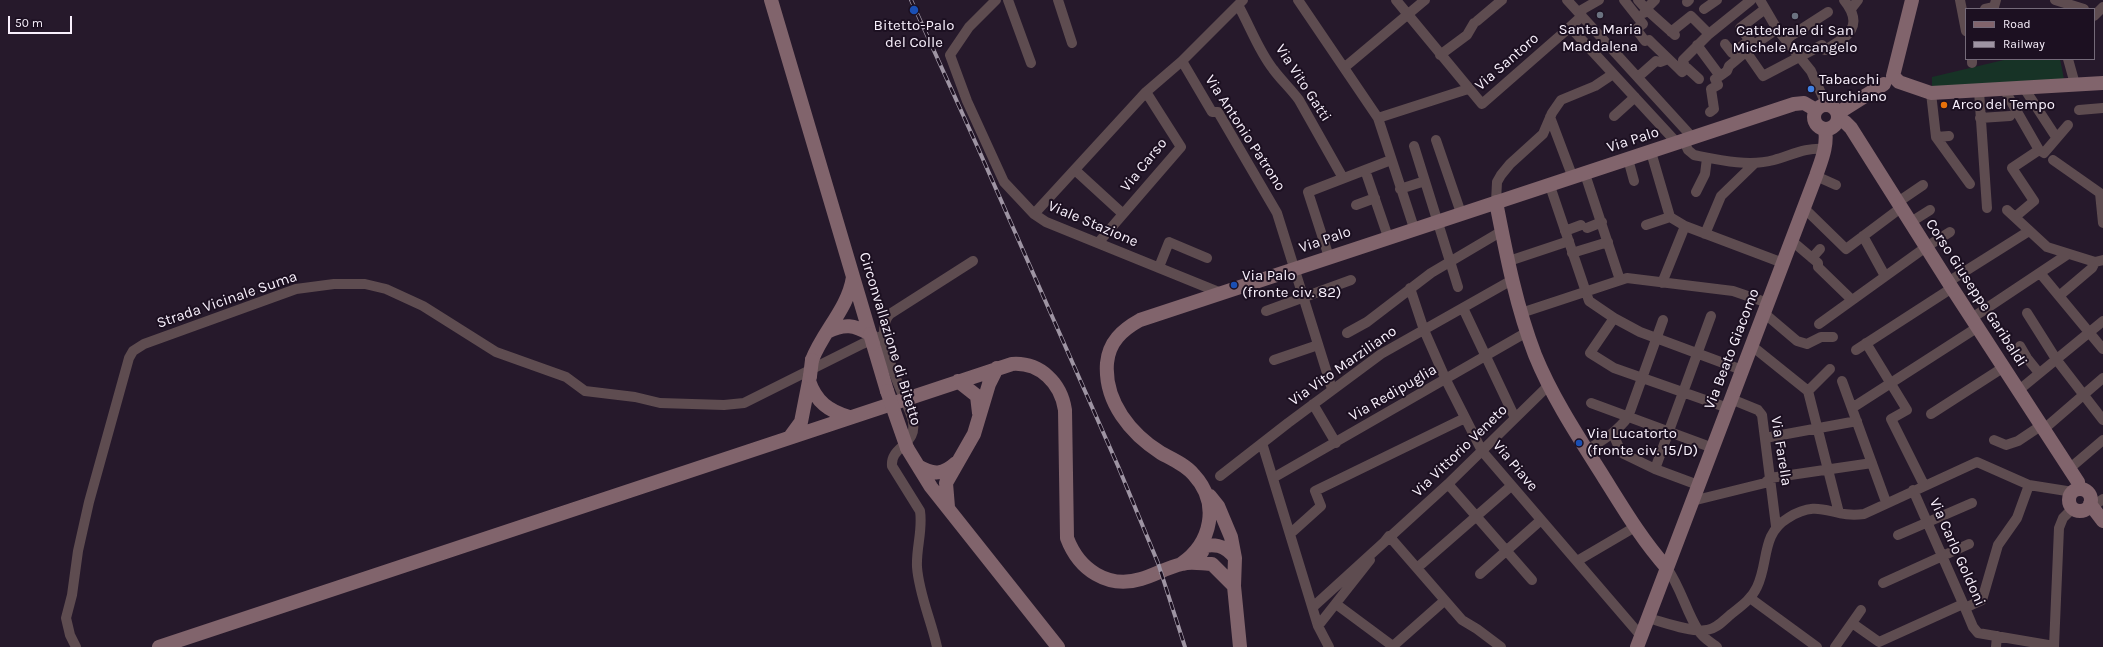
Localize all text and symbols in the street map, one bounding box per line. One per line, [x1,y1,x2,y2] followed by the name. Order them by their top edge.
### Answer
[908,4,920,16] marker: Bitetto-Palo del Colle
[10,8,74,34] scale bar
[1965,8,2095,60] legend
[1595,10,1605,20] marker: Santa Maria Maddalena
[1790,11,1800,21] marker: Cattedrale di San Michele Arcangelo
[15,16,43,30] text: 50 m
[874,17,954,52] place label: Bitetto-Palo del Colle
[2003,17,2031,31] text: Road
[1559,21,1641,56] place label: Santa Maria Maddalena
[1733,22,1857,57] place label: Cattedrale di San Michele Arcangelo
[1471,29,1543,95] street label: Via Santoro
[2003,37,2045,51] text: Railway
[1271,41,1335,125] street label: Via Vito Gatti
[1819,71,1887,106] place label: Tabacchi Turchiano
[1201,72,1289,194] street label: Via Antonio Patrono
[1806,84,1816,94] marker: Tabacchi Turchiano
[1952,96,2055,114] place label: Arco del Tempo
[1939,100,1949,110] marker: Arco del Tempo
[1605,123,1661,157] street label: Via Palo
[1117,135,1171,195] street label: Via Carso
[1045,197,1141,251] street label: Viale Stazione
[1921,216,2031,370] street label: Corso Giuseppe Garibaldi
[1297,223,1353,257] street label: Via Palo
[855,250,925,428] street label: Circonvallazione di Bitetto
[154,267,300,333] street label: Strada Vicinale Suma
[1242,267,1341,302] place label: Via Palo (fronte civ. 82)
[1229,280,1239,290] marker: Via Palo (fronte civ. 82)
[1701,286,1763,412] street label: Via Beato Giacomo
[1286,322,1400,410] street label: Via Vito Marziliano
[1346,361,1440,425] street label: Via Redipuglia
[1409,401,1511,501] street label: Via Vittorio Veneto
[1767,415,1795,487] street label: Via Farella
[1587,425,1698,460] place label: Via Lucatorto (fronte civ. 15/D)
[1489,437,1541,495] street label: Via Piave
[1574,438,1584,448] marker: Via Lucatorto (fronte civ. 15/D)
[1925,495,1989,609] street label: Via Carlo Goldoni

